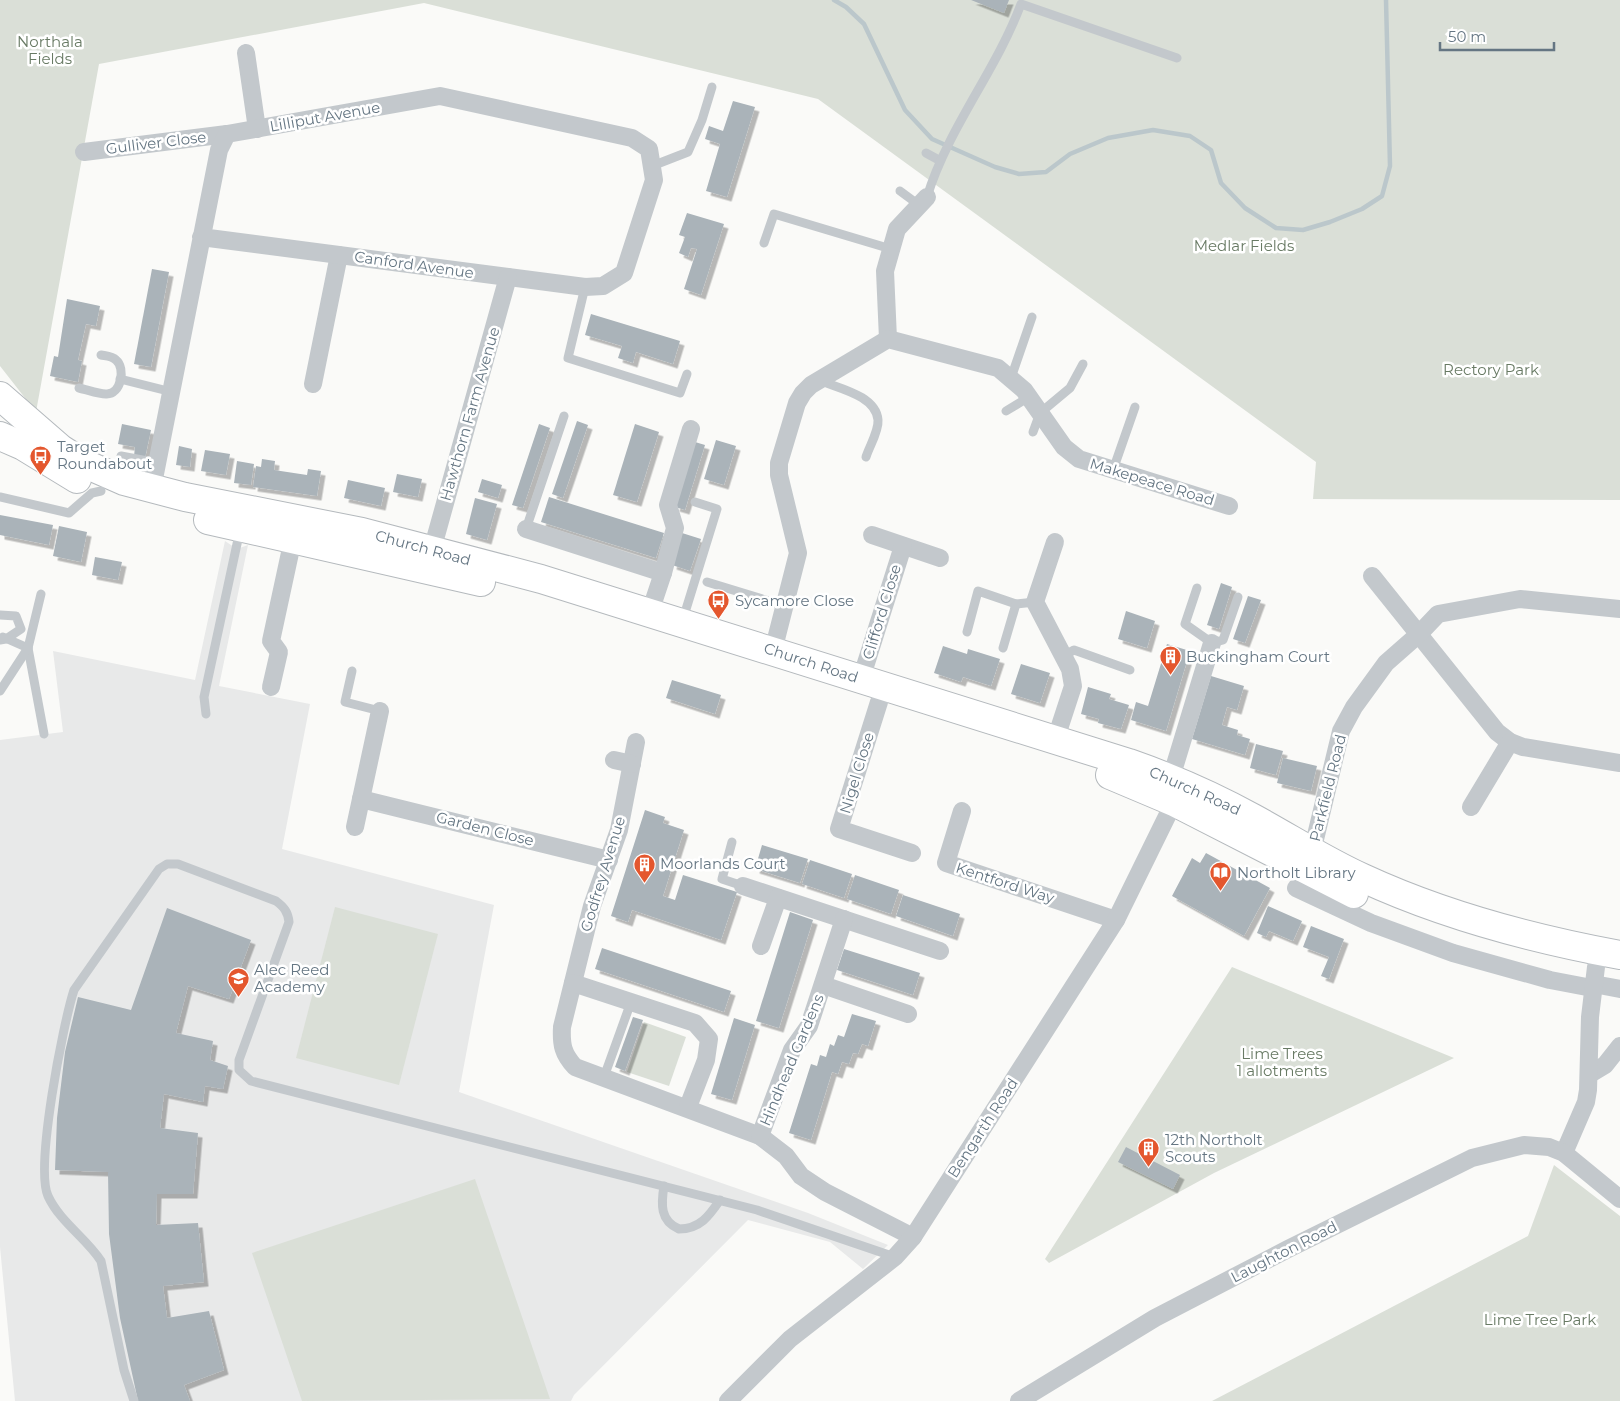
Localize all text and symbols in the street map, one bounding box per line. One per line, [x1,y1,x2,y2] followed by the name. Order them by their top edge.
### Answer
[1440,20,1554,52] scale bar
[1448,27,1486,46] text: 50 m
[17,32,83,68] park label: Northala Fields
[268,97,382,136] street label: Lilliput Avenue
[105,127,207,158] street label: Gulliver Close
[1194,236,1294,255] park label: Medlar Fields
[353,247,475,282] street label: Canford Avenue
[436,325,503,503] street label: Hawthorn Farm Avenue
[1443,360,1539,379] park label: Rectory Park
[57,437,152,473] place label: Target Roundabout
[29,444,53,475] bus stop icon: Target Roundabout
[1088,454,1217,510] street label: Makepeace Road
[373,526,473,569] street label: Church Road
[858,562,905,662] street label: Clifford Close
[707,589,731,620] bus stop icon: Sycamore Close
[735,591,854,610] place label: Sycamore Close
[761,638,861,687] street label: Church Road
[1158,645,1182,676] building icon: Buckingham Court
[1186,647,1330,666] place label: Buckingham Court
[835,730,878,816] street label: Nigel Close
[1305,732,1350,843] street label: Parkfield Road
[1146,762,1244,819] street label: Church Road
[434,807,536,850] street label: Garden Close
[576,814,629,934] street label: Godfrey Avenue
[632,852,656,883] building icon: Moorlands Court
[660,854,786,873] place label: Moorlands Court
[954,858,1058,908] street label: Kentford Way
[1209,861,1233,892] library icon: Northolt Library
[1237,863,1357,882] place label: Northolt Library
[254,960,329,996] place label: Alec Reed Academy
[226,967,250,998] school or university icon: Alec Reed Academy
[755,991,828,1129] street label: Hindhead Gardens
[1237,1044,1327,1080] park label: Lime Trees 1 allotments
[943,1074,1022,1181] street label: Bengarth Road
[1165,1130,1263,1166] place label: 12th Northolt Scouts
[1137,1137,1161,1168] building icon: 12th Northolt Scouts
[1227,1217,1340,1287] street label: Laughton Road
[1484,1310,1596,1329] park label: Lime Tree Park

